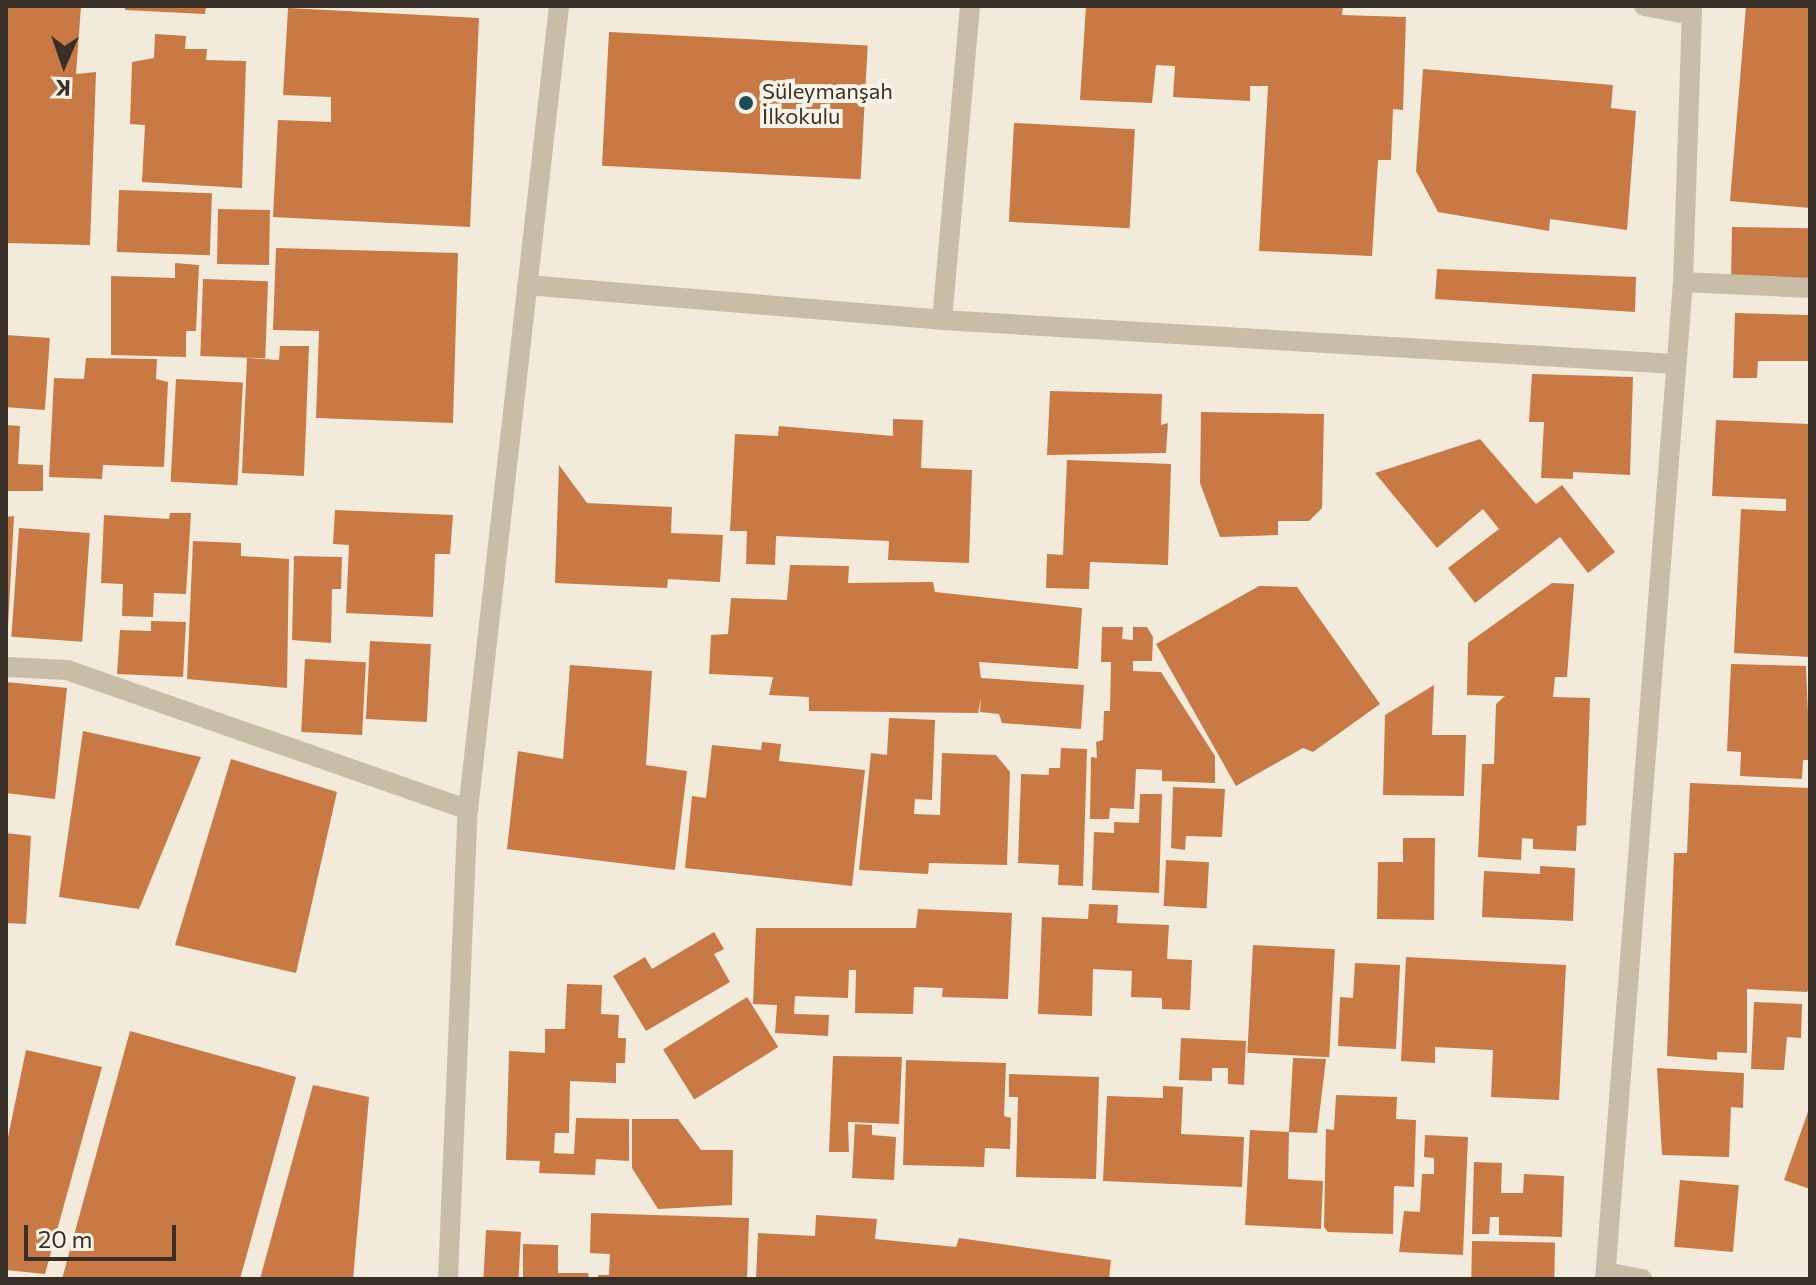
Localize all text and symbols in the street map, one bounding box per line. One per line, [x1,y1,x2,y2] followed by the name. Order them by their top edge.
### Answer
[24,24,104,104] north arrow
[55,75,71,102] text: K
[762,77,893,128] place label: Süleymanşah İlkokulu
[737,94,755,112] marker: Süleymanşah İlkokulu
[28,1209,180,1259] scale bar
[38,1224,92,1253] text: 20 m

